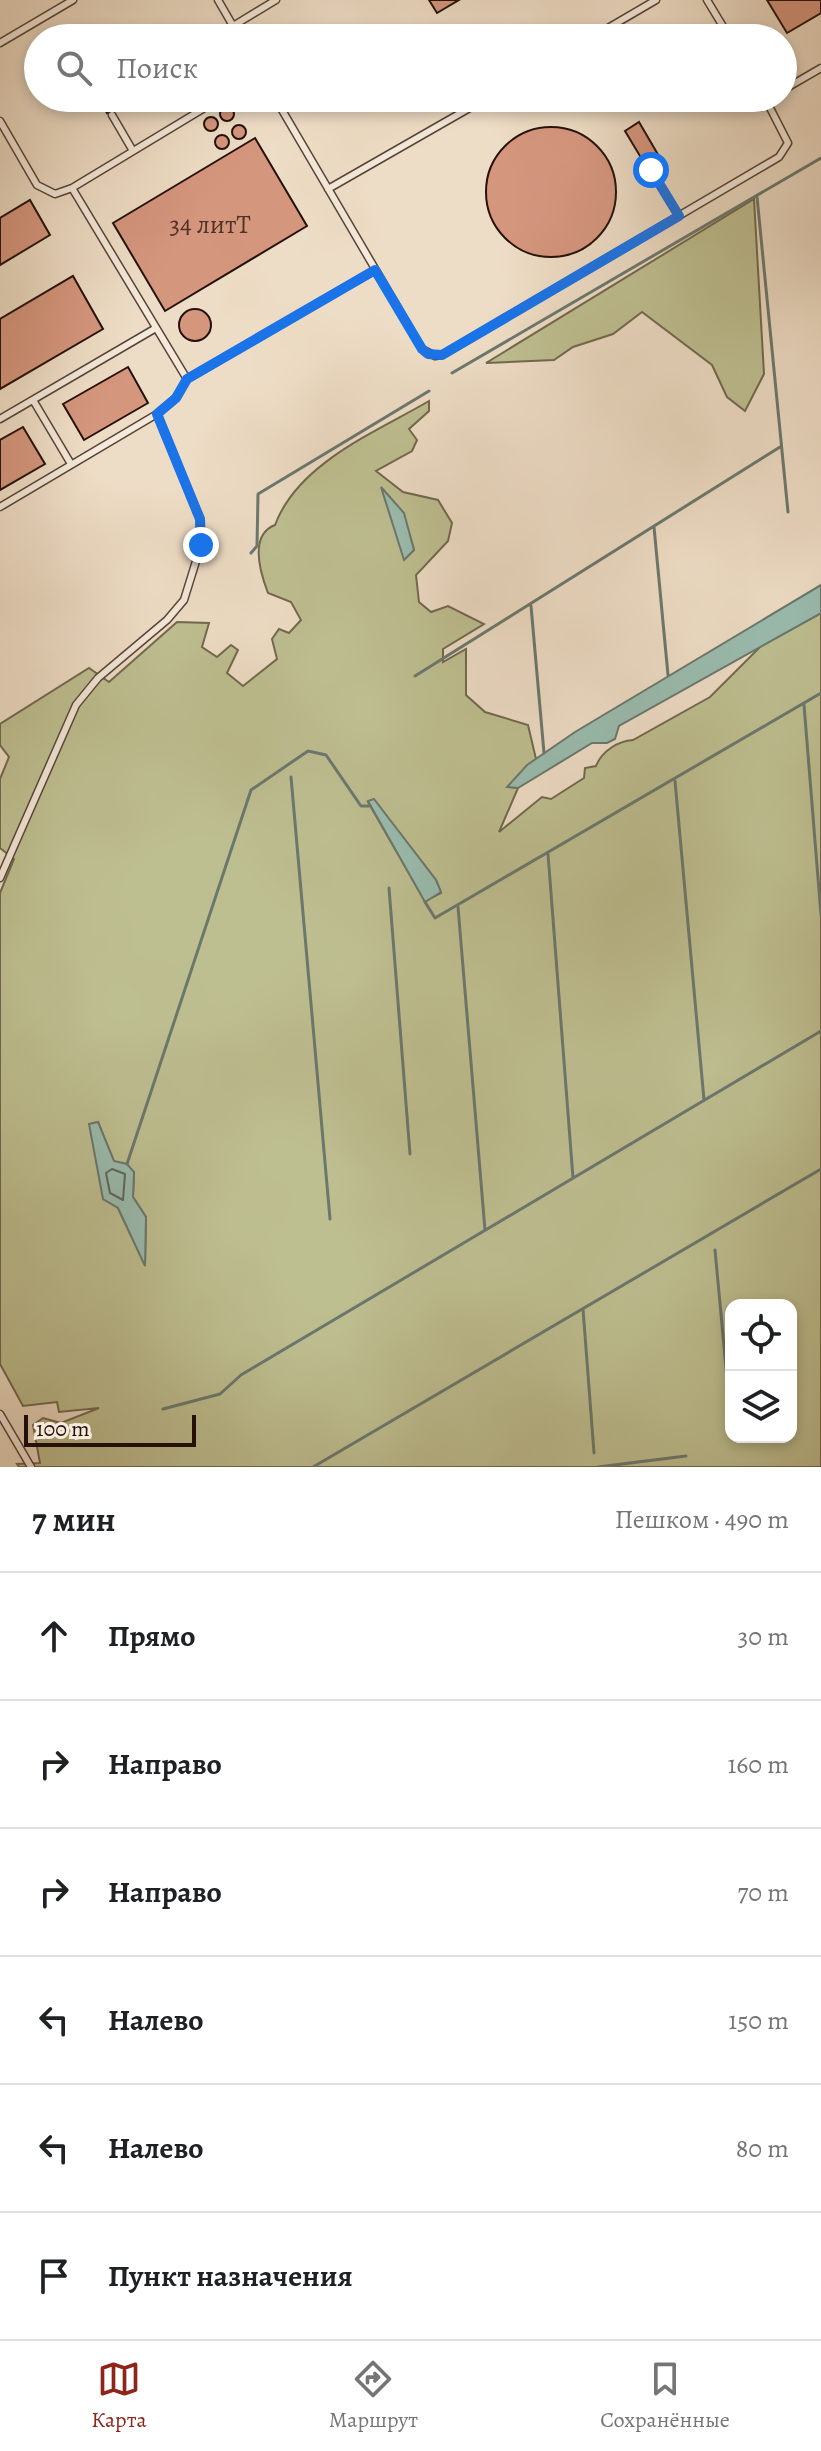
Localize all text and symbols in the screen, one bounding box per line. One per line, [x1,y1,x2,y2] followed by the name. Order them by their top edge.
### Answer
[24,24,797,112] search box
[52,46,96,90] icon: search
[116,48,198,88] text: Поиск
[633,152,669,188] route start
[169,207,251,242] house number: 34 литТ
[183,527,219,563] route end
[725,1299,797,1443] map controls
[725,1299,797,1371] button: locate
[725,1371,797,1443] button: layers
[24,1411,196,1447] scale bar
[36,1414,90,1444] text: 100 m
[32,1496,116,1543] text: 7 мин
[615,1502,789,1537] text: Пешком · 490 m
[32,1614,76,1658] icon: ahead
[108,1616,195,1656] text: Прямо
[738,1619,789,1654] text: 30 m
[32,1742,76,1786] icon: right
[108,1744,222,1784] text: Направо
[727,1747,789,1782] text: 160 m
[32,1870,76,1914] icon: right
[108,1872,222,1912] text: Направо
[737,1875,789,1910] text: 70 m
[32,1998,76,2042] icon: left
[108,2000,203,2040] text: Налево
[728,2003,789,2038] text: 150 m
[32,2126,76,2170] icon: left
[108,2128,203,2168] text: Налево
[736,2131,789,2166] text: 80 m
[32,2254,76,2298] icon: arrive
[108,2256,353,2296] text: Пункт назначения
[91,2357,147,2435] tab: Карта
[329,2357,418,2435] tab: Маршрут
[600,2357,730,2435] tab: Сохранённые

